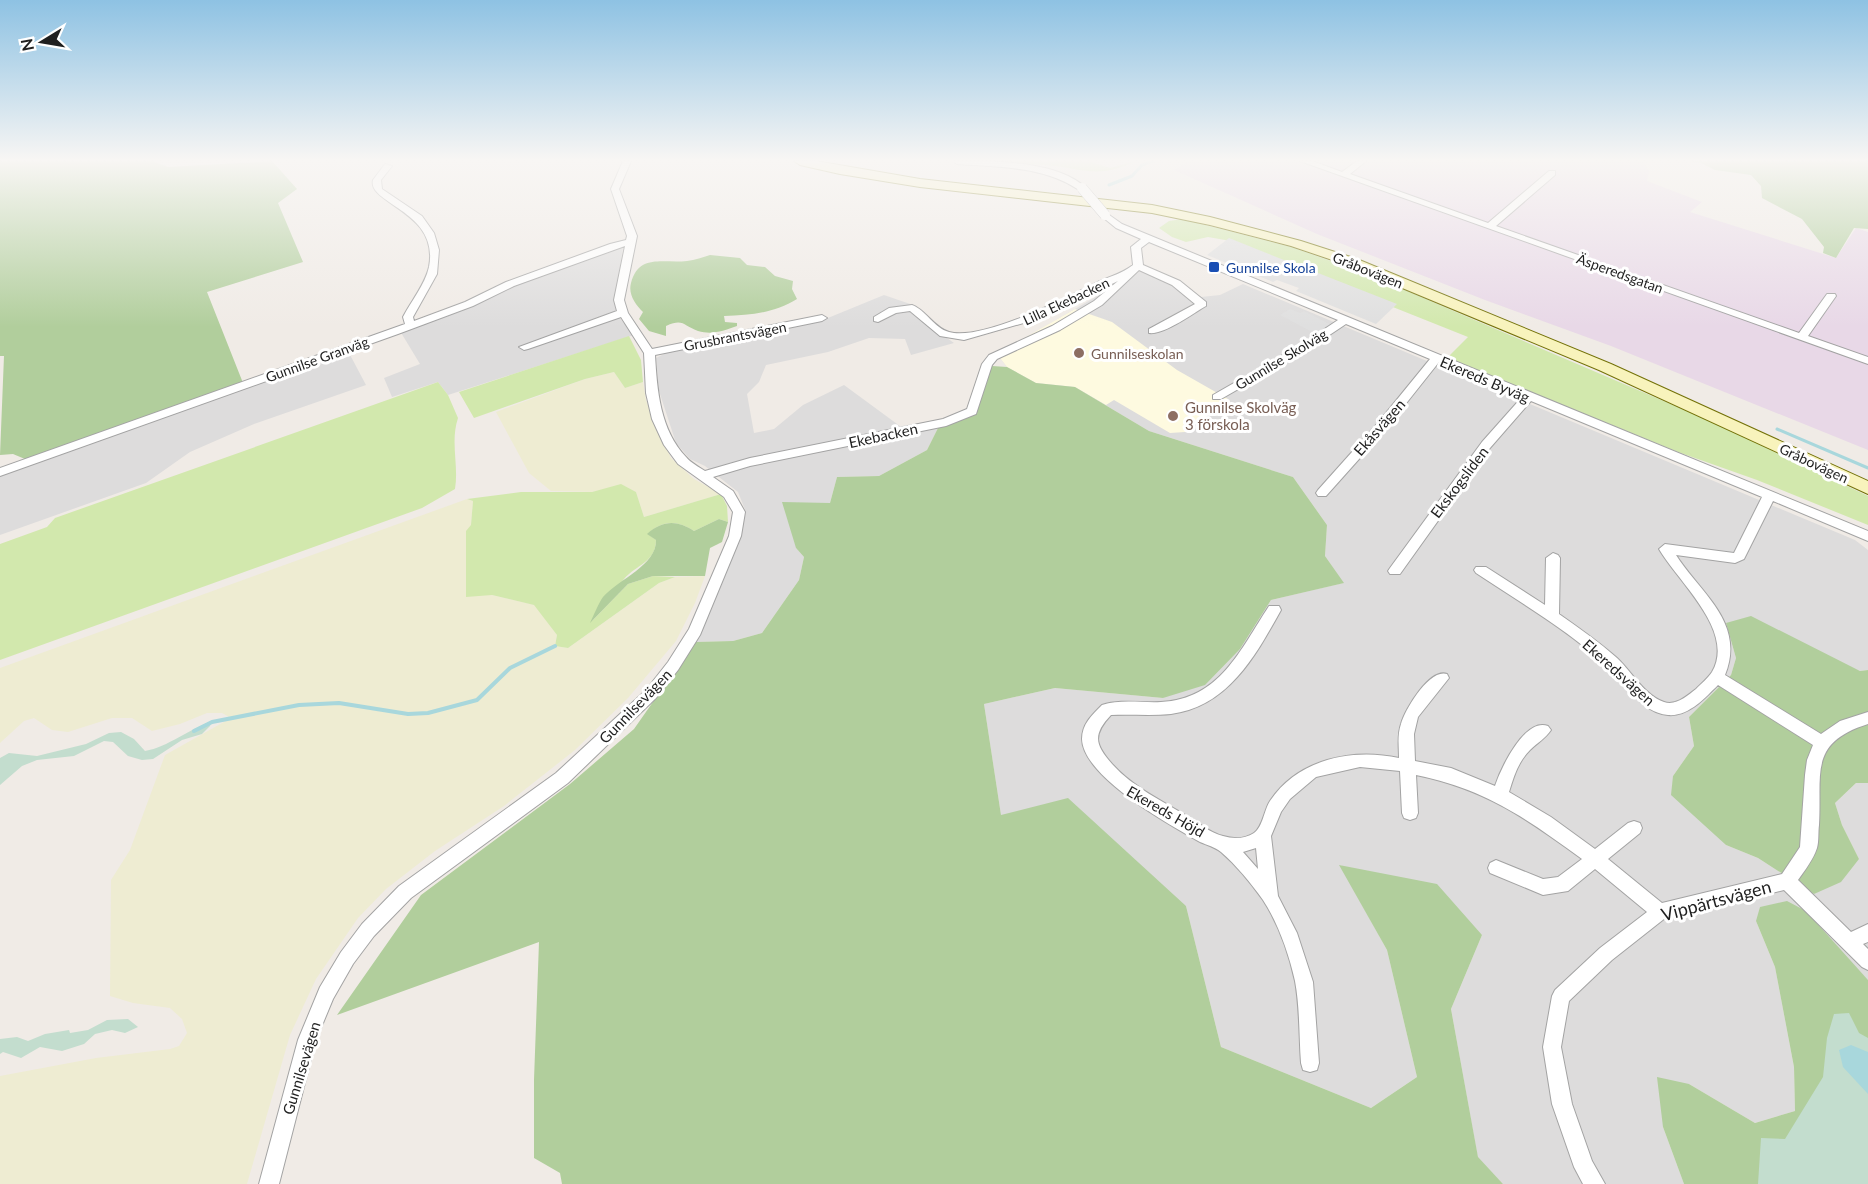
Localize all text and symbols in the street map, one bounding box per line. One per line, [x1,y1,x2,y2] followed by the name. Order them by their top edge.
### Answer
[12,12,72,72] north arrow
[16,37,37,53] text: N
[1330,248,1406,292] street label: Gråbovägen
[1574,249,1666,297] street label: Äsperedsgatan
[1226,259,1316,276] place label: Gunnilse Skola
[1207,260,1221,274] marker: Gunnilse Skola
[1020,274,1112,328] street label: Lilla Ekebacken
[682,318,788,354] street label: Grusbrantsvägen
[1232,325,1330,393] street label: Gunnilse Skolväg
[263,332,371,386] street label: Gunnilse Granväg
[1091,345,1183,362] place label: Gunnilseskolan
[1072,346,1086,360] marker: Gunnilseskolan
[1437,352,1533,406] street label: Ekereds Byväg
[1350,395,1408,459] street label: Ekåsvägen
[1185,398,1297,433] place label: Gunnilse Skolväg 3 förskola
[1166,409,1180,423] marker: Gunnilse Skolväg 3 förskola
[847,419,919,451] street label: Ekebacken
[1777,440,1851,486] street label: Gråbovägen
[1426,443,1492,521] street label: Ekskogsliden
[1579,635,1659,709] street label: Ekeredsvägen
[595,665,675,747] street label: Gunnilsevägen
[1124,781,1208,841] street label: Ekereds Höjd
[1659,875,1773,925] street label: Vippärtsvägen
[278,1019,324,1117] street label: Gunnilsevägen

